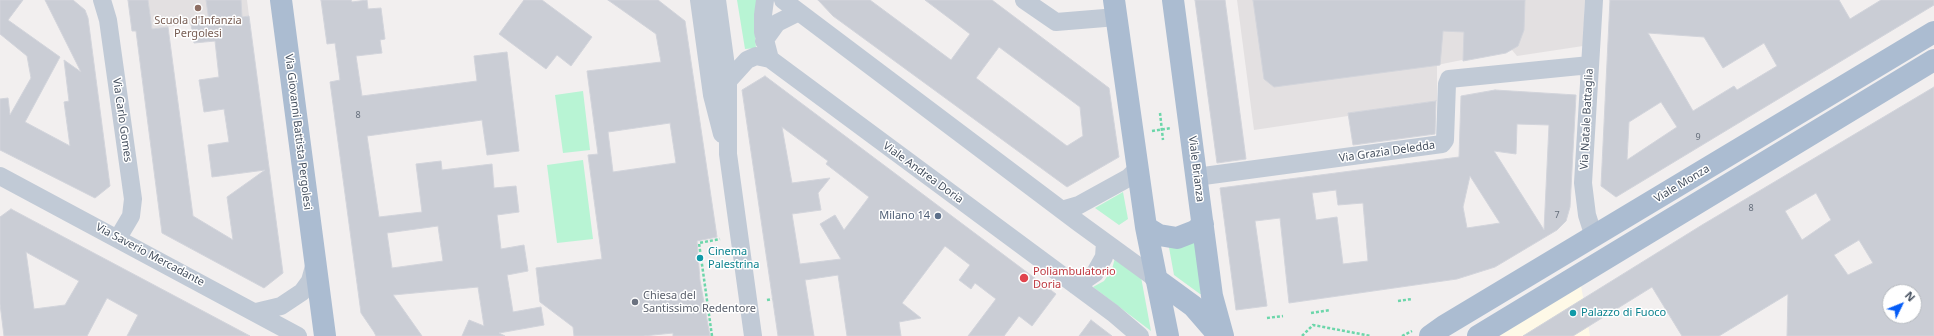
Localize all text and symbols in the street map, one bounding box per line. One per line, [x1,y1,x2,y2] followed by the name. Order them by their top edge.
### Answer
[193,3,203,13] marker: Scuola d'Infanzia Pergolesi
[154,14,242,40] place label: Scuola d'Infanzia Pergolesi
[282,53,314,211] street label: Via Giovanni Battista Pergolesi
[1578,68,1596,170] street label: Via Natale Battaglia
[110,77,134,163] street label: Via Carlo Gomes
[355,110,361,120] house number: 8
[1695,132,1701,142] house number: 9
[1185,135,1207,203] street label: Viale Brianza
[880,139,966,207] street label: Viale Andrea Doria
[1338,139,1436,165] street label: Via Grazia Deledda
[1652,162,1712,206] street label: Viale Monza
[1748,203,1754,213] house number: 8
[879,209,930,223] place label: Milano 14
[1554,210,1560,220] house number: 7
[933,211,943,221] marker: Milano 14
[93,221,207,289] street label: Via Saverio Mercadante
[708,245,759,271] place label: Cinema Palestrina
[695,253,705,263] marker: Cinema Palestrina
[1033,265,1116,291] place label: Poliambulatorio Doria
[1018,272,1030,284] marker: Poliambulatorio Doria
[1882,284,1922,324] north arrow
[1902,288,1919,305] text: N
[643,289,756,315] place label: Chiesa del Santissimo Redentore
[630,297,640,307] marker: Chiesa del Santissimo Redentore
[1581,306,1666,320] place label: Palazzo di Fuoco
[1568,308,1578,318] marker: Palazzo di Fuoco

